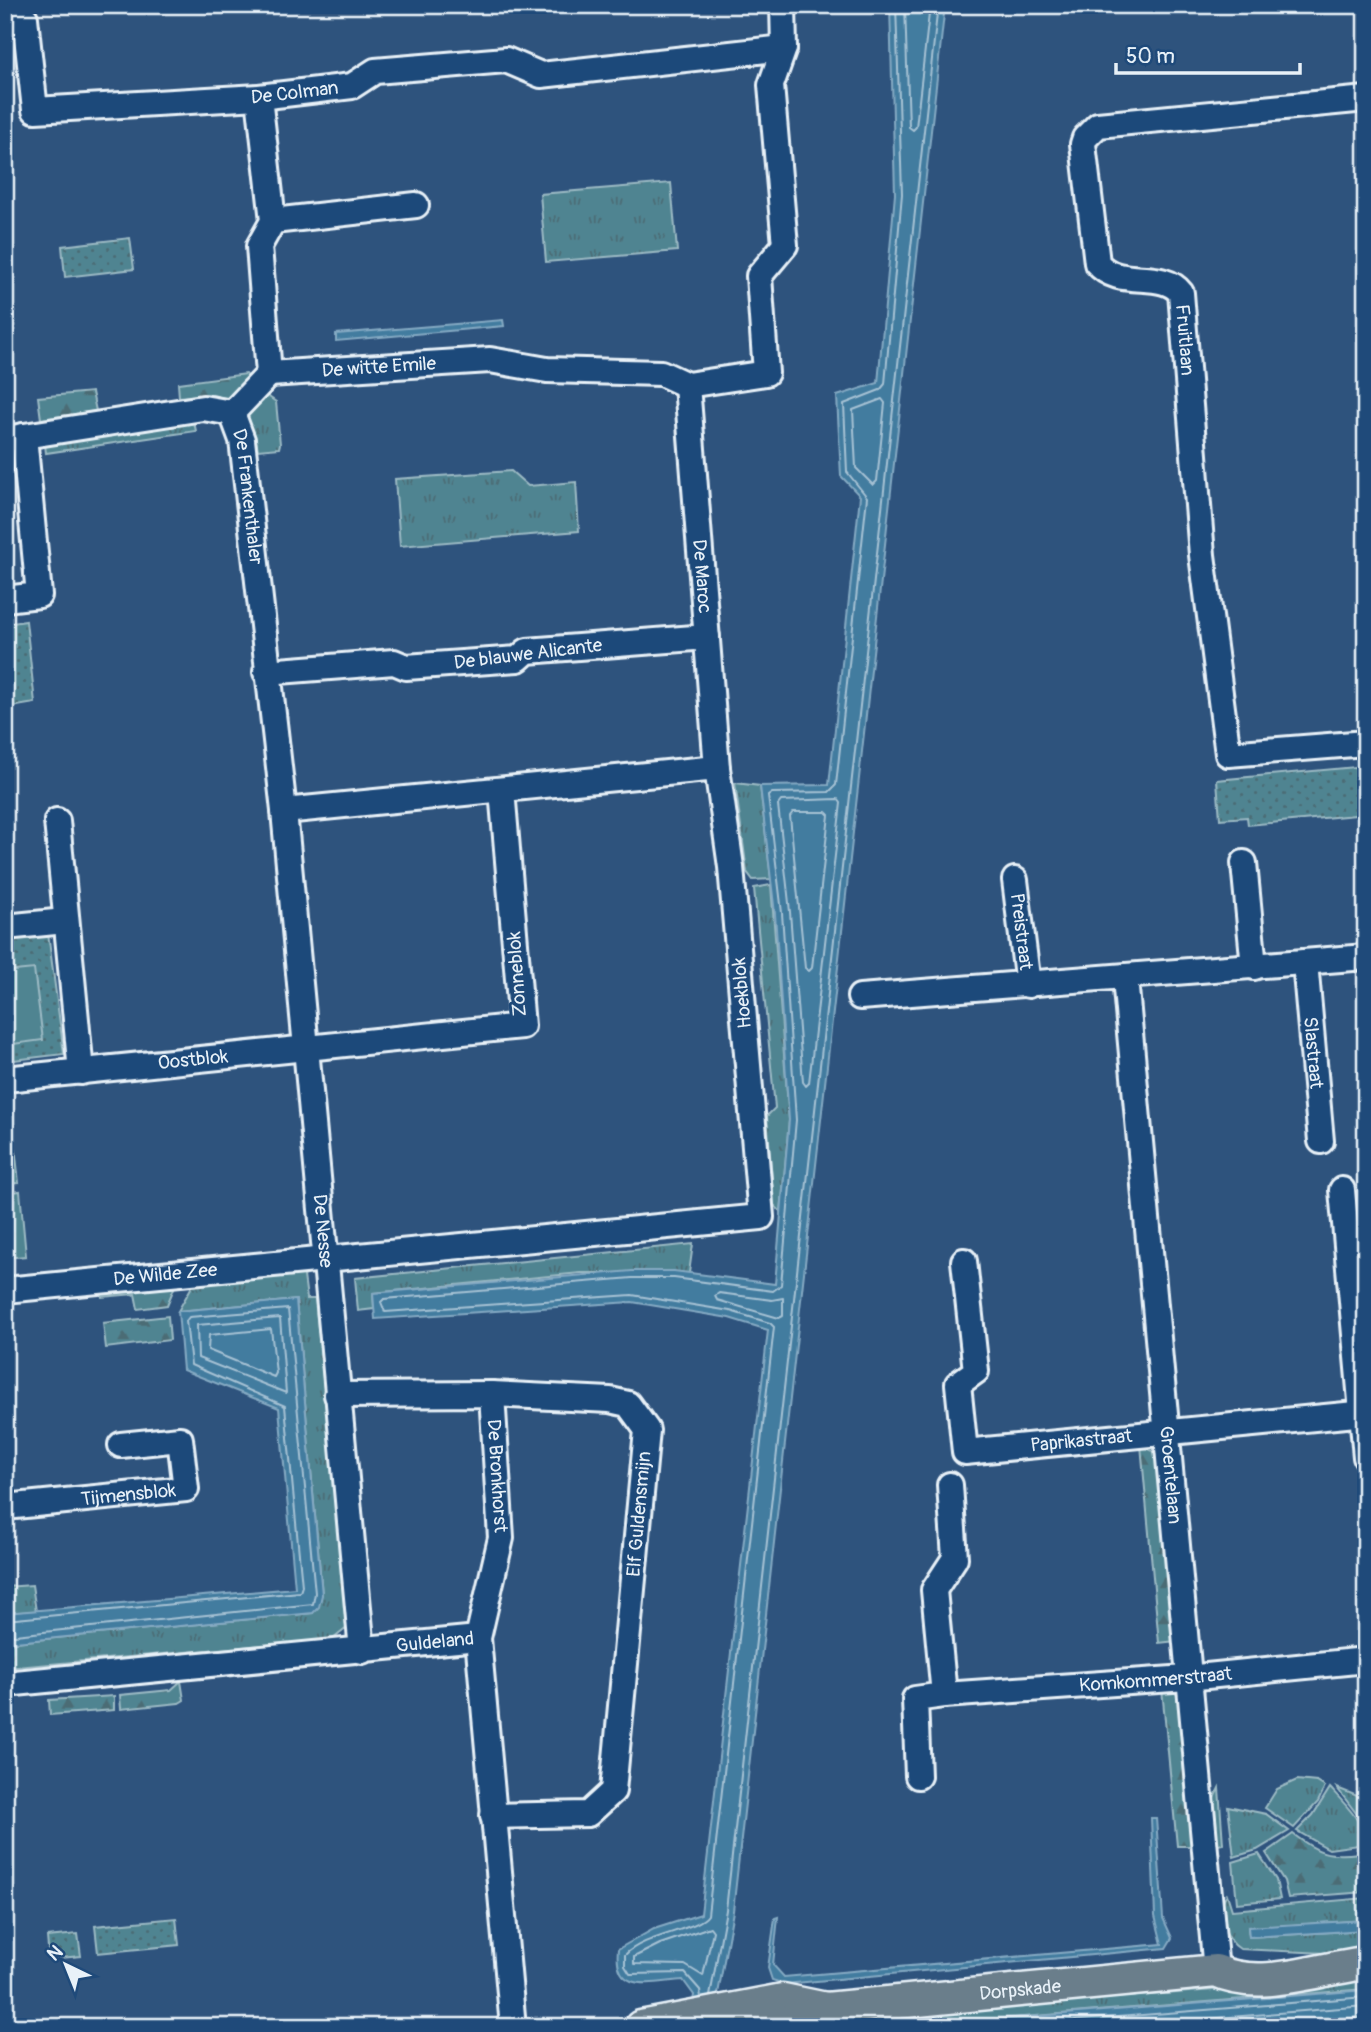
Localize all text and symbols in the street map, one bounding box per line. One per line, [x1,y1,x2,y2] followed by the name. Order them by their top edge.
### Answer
[1116,32,1299,76] scale bar
[1126,43,1175,70] text: 50 m
[250,76,340,109] street label: De Colman
[1170,303,1200,376] street label: Fruitlaan
[321,351,437,383] street label: De witte Emile
[227,426,268,566] street label: De Frankenthaler
[687,538,717,615] street label: De Maroc
[452,633,604,675] street label: De blauwe Alicante
[1005,892,1038,972] street label: Preistraat
[502,931,532,1017] street label: Zonneblok
[727,956,757,1030] street label: Hoekblok
[1298,1016,1328,1090] street label: Slastraat
[157,1044,229,1075] street label: Oostblok
[308,1193,338,1270] street label: De Nesse
[112,1258,219,1291] street label: De Wilde Zee
[482,1418,513,1534] street label: De Bronkhorst
[1029,1424,1134,1458] street label: Paprikastraat
[1154,1425,1187,1525] street label: Groentelaan
[622,1450,656,1578] street label: Elf Guldensmijn
[80,1478,177,1511] street label: Tijmensblok
[395,1626,475,1658] street label: Guldeland
[1078,1662,1233,1698] street label: Komkommerstraat
[32,1930,102,2000] north arrow
[42,1940,68,1966] text: N
[978,1974,1063,2006] street label: Dorpskade

